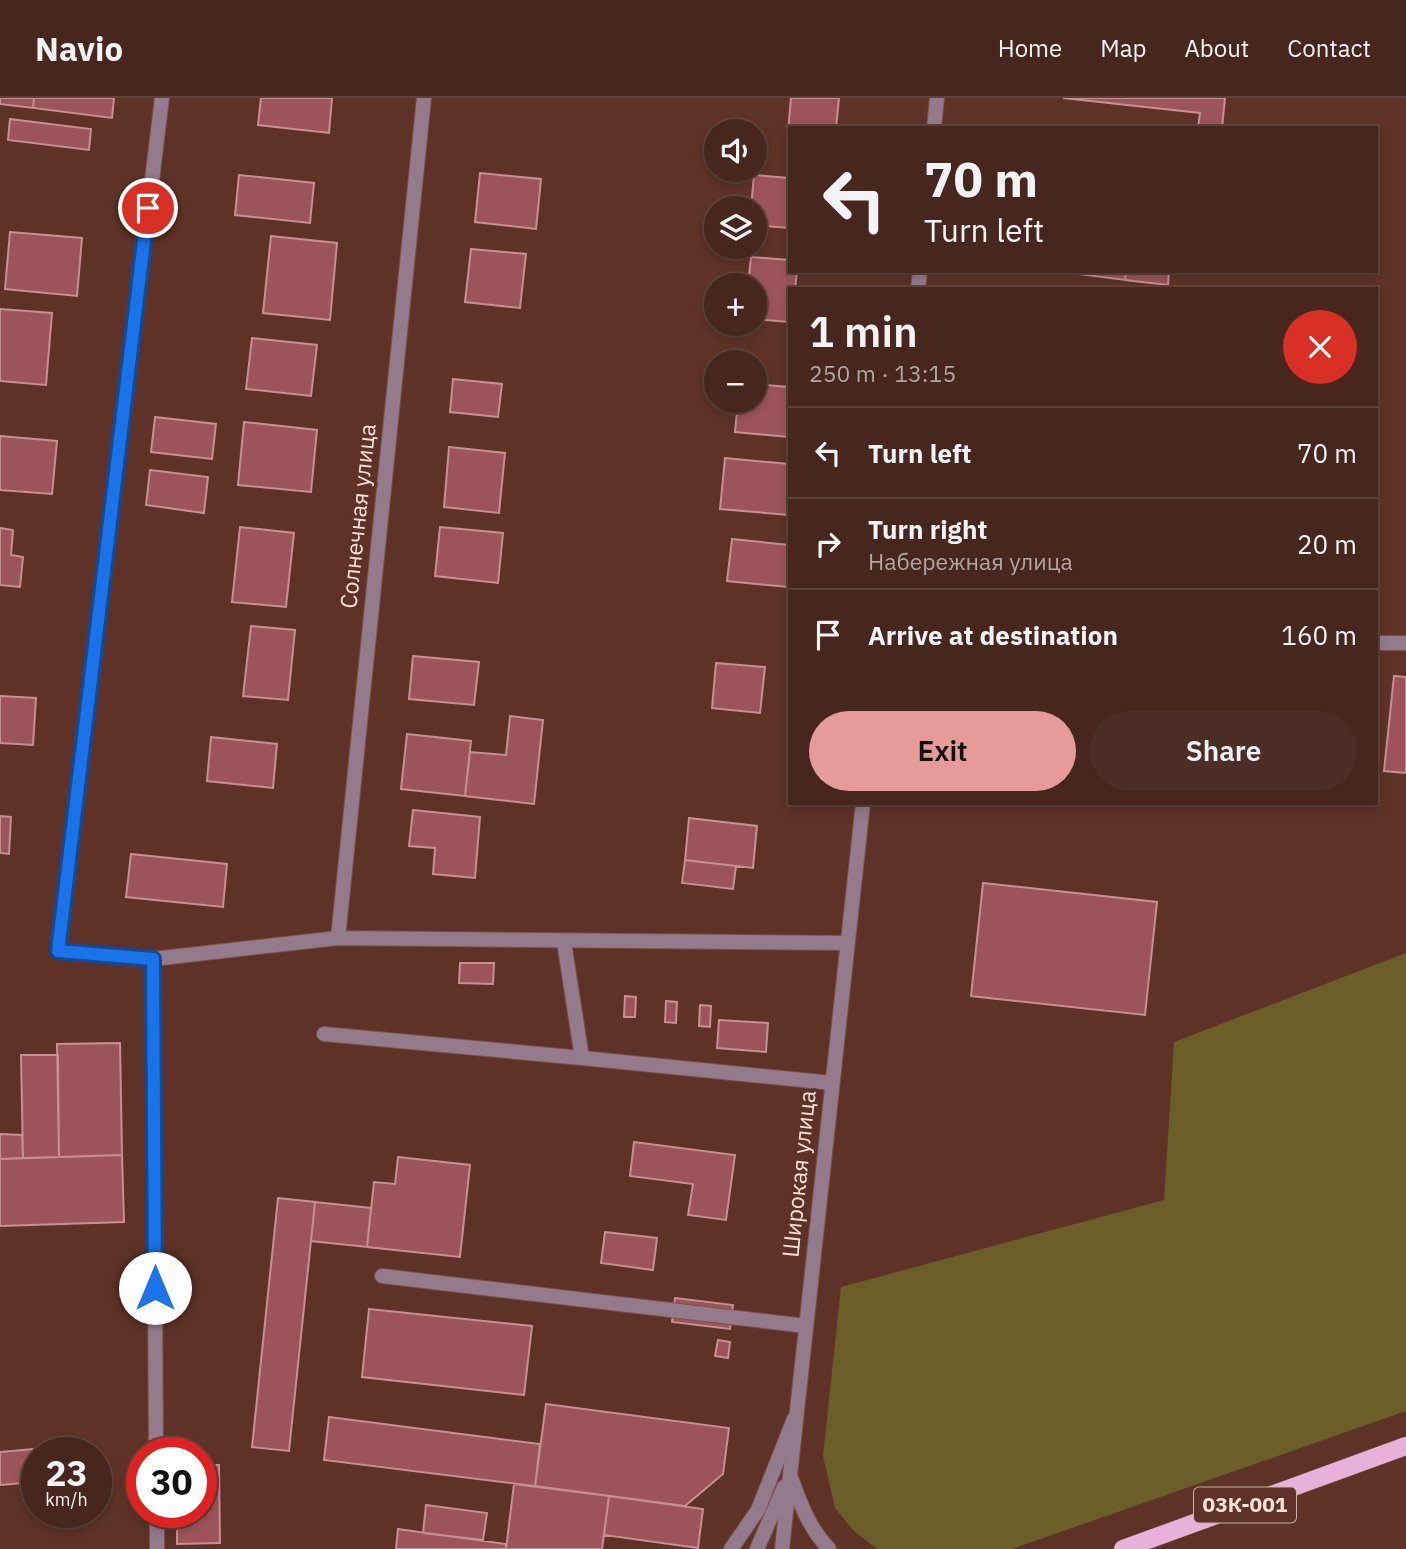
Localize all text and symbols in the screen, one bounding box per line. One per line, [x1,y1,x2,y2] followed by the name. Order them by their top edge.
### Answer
[35,27,123,70] text: Navio
[998,32,1062,64] text: Home
[1100,32,1146,64] text: Map
[1184,32,1249,64] text: About
[1287,32,1371,64] text: Contact
[704,119,767,413] map controls
[704,119,767,182] button: sound
[924,147,1038,210] text: 70 m
[809,154,900,245] icon: left
[118,178,178,238] pin
[129,189,167,227] icon: arrive
[704,196,767,259] button: layers
[924,209,1044,251] text: Turn left
[704,273,767,336] button: +
[809,304,918,359] text: 1 min
[1283,310,1357,384] button: close
[704,350,767,413] button: −
[809,358,956,388] text: 250 m · 13:15
[332,422,382,610] street label: Солнечная улица
[809,434,847,472] icon: left
[868,436,971,470] text: Turn left
[1297,436,1357,470] text: 70 m
[868,512,987,546] text: Turn right
[809,525,847,563] icon: right
[1297,527,1357,561] text: 20 m
[868,546,1073,576] text: Набережная улица
[809,616,847,654] icon: arrive
[868,618,1118,652] text: Arrive at destination
[1281,618,1357,652] text: 160 m
[809,711,1076,791] button: Exit
[1090,711,1357,791] button: Share
[774,1089,822,1259] street label: Широкая улица
[118,1251,192,1325] position arrow
[126,1437,217,1528] speed limit sign: 30
[45,1450,88,1496] text: 23
[45,1488,88,1511] text: km/h
[1194,1488,1296,1522] road number: 03К-001

